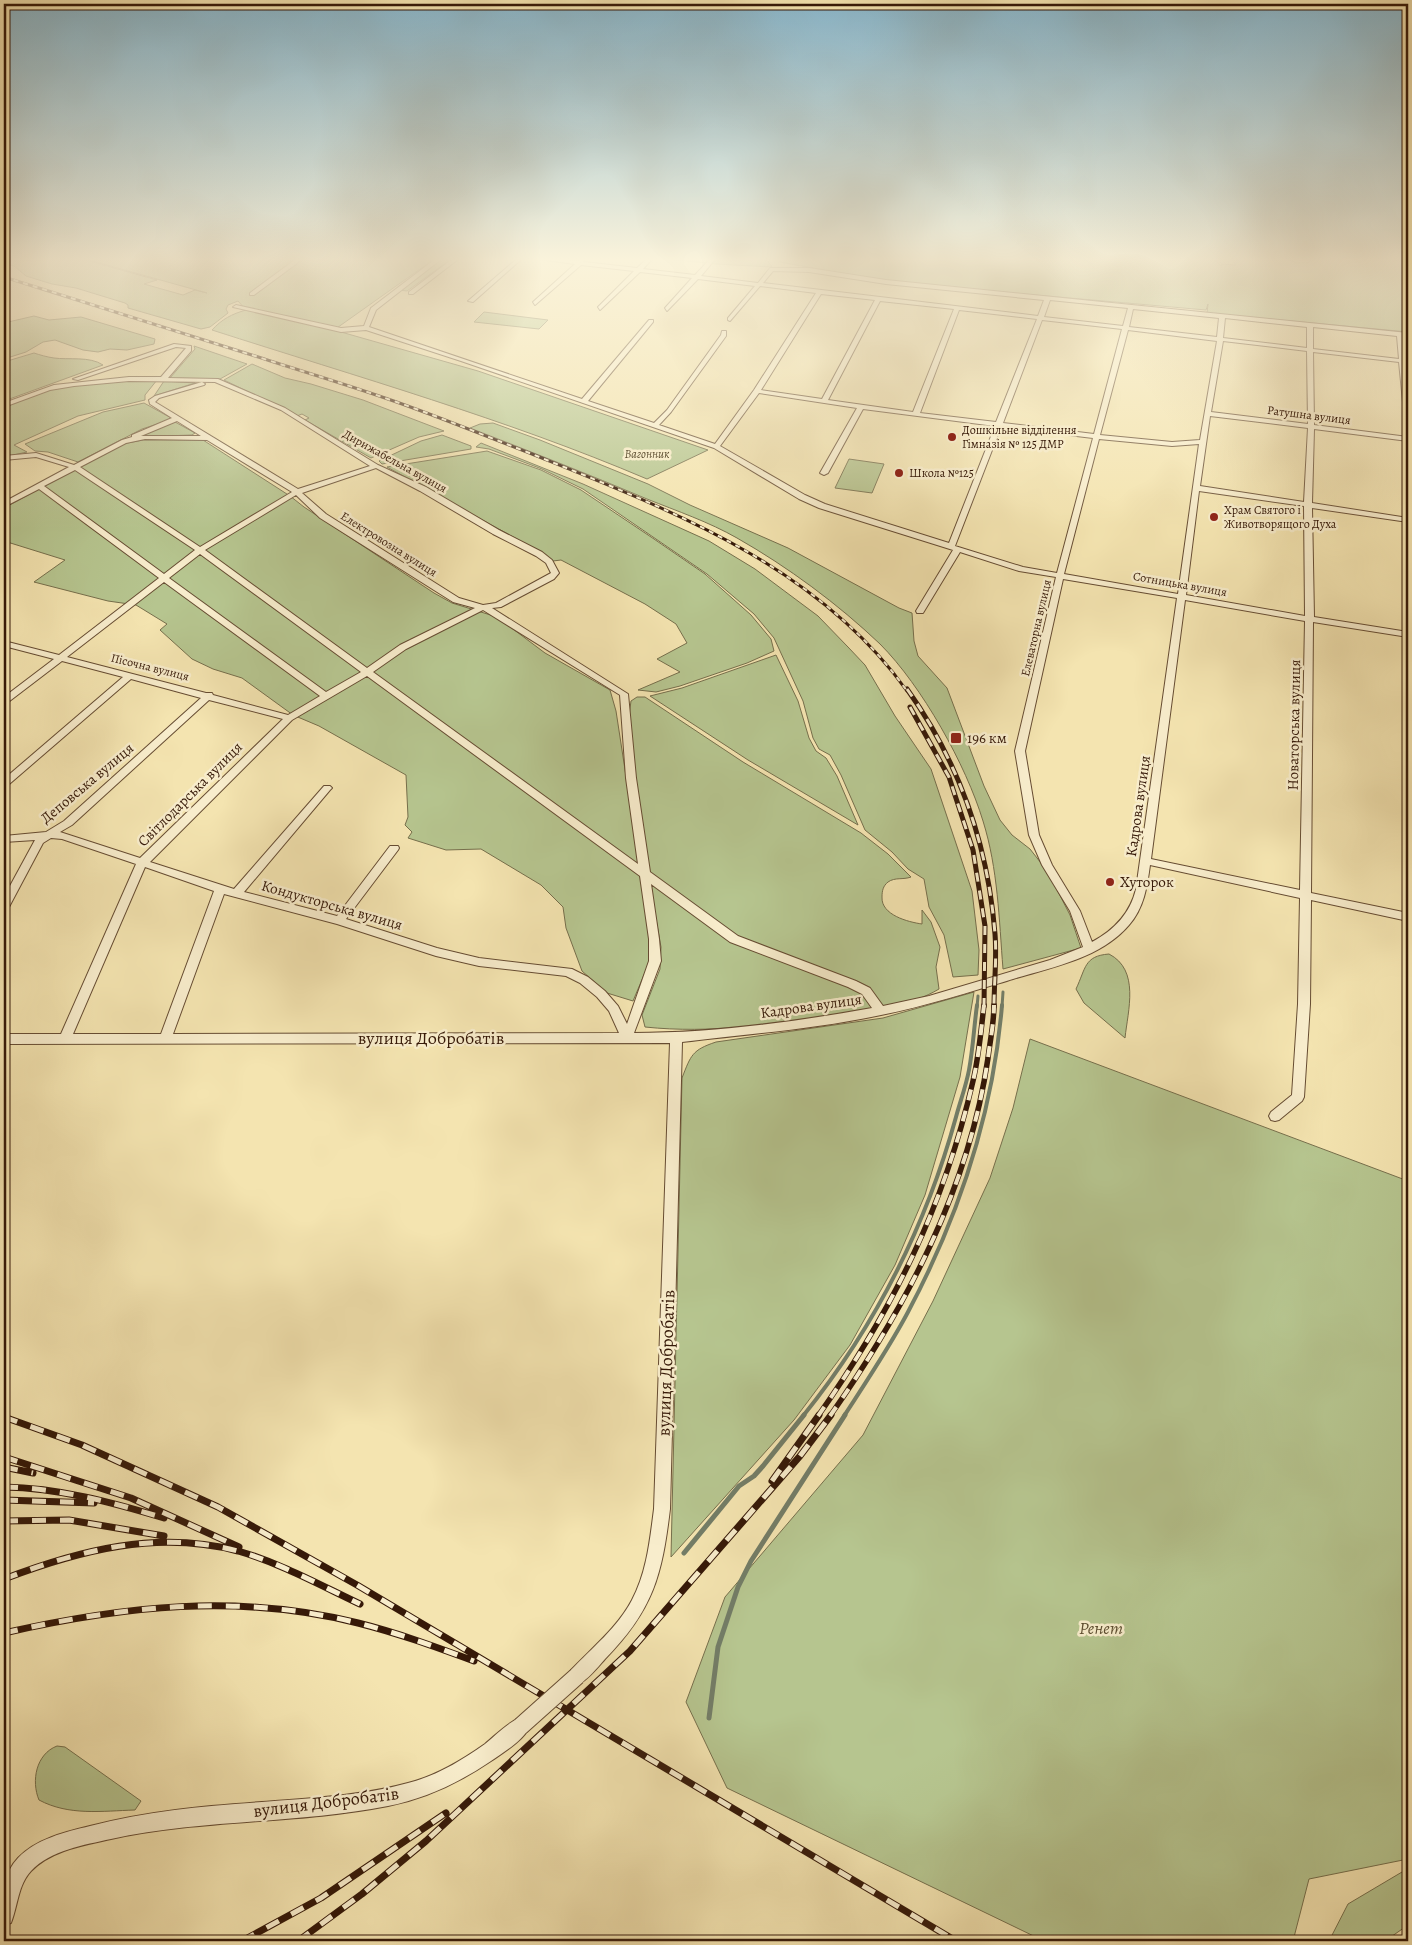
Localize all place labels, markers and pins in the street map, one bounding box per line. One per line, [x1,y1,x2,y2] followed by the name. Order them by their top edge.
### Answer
[962,422,1077,452] place label: Дошкільне відділення Гімназія № 125 ДМР
[946,431,958,443] marker: Дошкільне відділення Гімназія № 125 ДМР
[909,465,974,481] place label: Школа №125
[893,467,905,479] marker: Школа №125
[1224,502,1337,532] place label: Храм Святого і Животворящого Духа
[1208,511,1220,523] marker: Храм Святого і Животворящого Духа
[967,728,1007,748] place label: 196 км
[949,731,963,745] marker: 196 км
[1120,872,1174,892] place label: Хуторок
[1104,876,1116,888] marker: Хуторок

